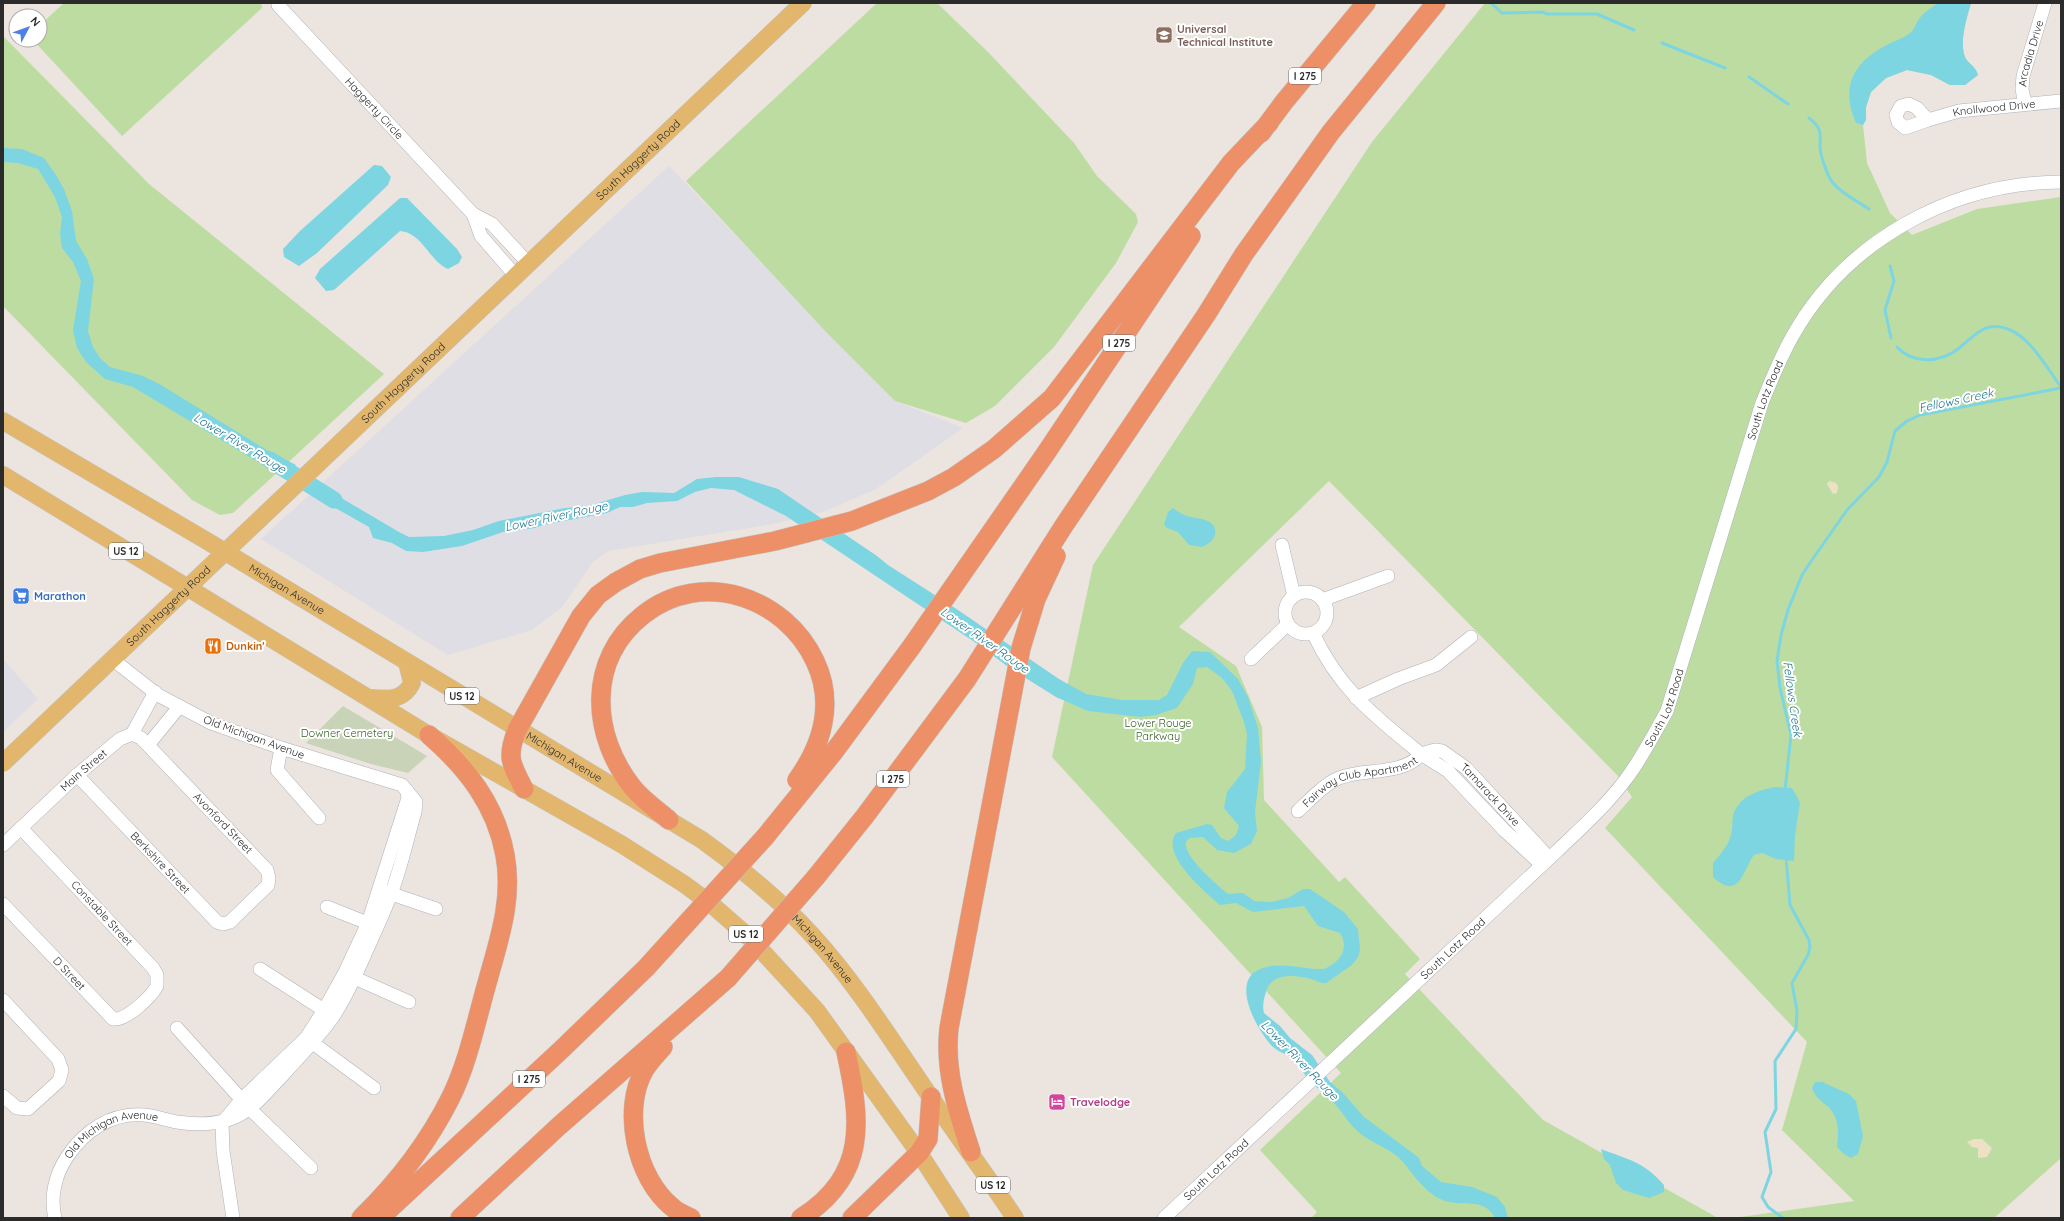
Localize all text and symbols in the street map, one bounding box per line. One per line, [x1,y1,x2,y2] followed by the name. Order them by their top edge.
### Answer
[8,8,48,48] north arrow
[28,14,43,29] text: N
[2015,18,2046,87] street label: Arcadia Drive
[1177,22,1273,49] place label: Universal Technical Institute
[1154,25,1174,45] school or university icon: Universal Technical Institute
[1289,68,1321,84] road number: I 275
[342,74,407,142] street label: Haggerty Circle
[1951,97,2036,120] street label: Knollwood Drive
[593,116,683,203] street label: South Haggerty Road
[1103,335,1135,351] road number: I 275
[358,339,448,426] street label: South Haggerty Road
[1744,358,1786,442] street label: South Lotz Road
[1917,384,1996,415] water label: Fellows Creek
[191,410,290,477] water label: Lower River Rouge
[503,498,610,534] water label: Lower River Rouge
[109,543,143,559] road number: US 12
[246,561,327,618] street label: Michigan Avenue
[123,563,213,649] street label: South Haggerty Road
[11,586,31,606] supermarket icon: Marathon
[34,589,86,603] place label: Marathon
[938,604,1033,677] water label: Lower River Rouge
[203,636,223,656] restaurant icon: Dunkin'
[226,639,265,653] place label: Dunkin'
[1780,660,1806,739] water label: Fellows Creek
[1641,667,1687,749] street label: South Lotz Road
[445,688,479,704] road number: US 12
[201,712,307,762] street label: Old Michigan Avenue
[1124,716,1192,743] park label: Lower Rouge Parkway
[301,726,393,740] park label: Downer Cemetery
[524,728,605,785] street label: Michigan Avenue
[57,746,110,794] street label: Main Street
[1299,753,1421,810] street label: Fairway Club Apartment
[1458,760,1523,829] street label: Tamarack Drive
[877,771,909,787] road number: I 275
[190,790,256,857] street label: Avonford Street
[128,829,193,897] street label: Berkshire Street
[68,877,136,949] street label: Constable Street
[789,912,856,986] street label: Michigan Avenue
[1417,915,1488,982] street label: South Lotz Road
[729,926,763,942] road number: US 12
[50,954,89,993] street label: D Street
[1258,1017,1343,1104] water label: Lower River Rouge
[513,1071,545,1087] road number: I 275
[1047,1092,1067,1112] hotel icon: Travelodge
[1070,1095,1131,1109] place label: Travelodge
[61,1108,160,1161] street label: Old Michigan Avenue
[1180,1136,1251,1203] street label: South Lotz Road
[976,1177,1010,1193] road number: US 12

